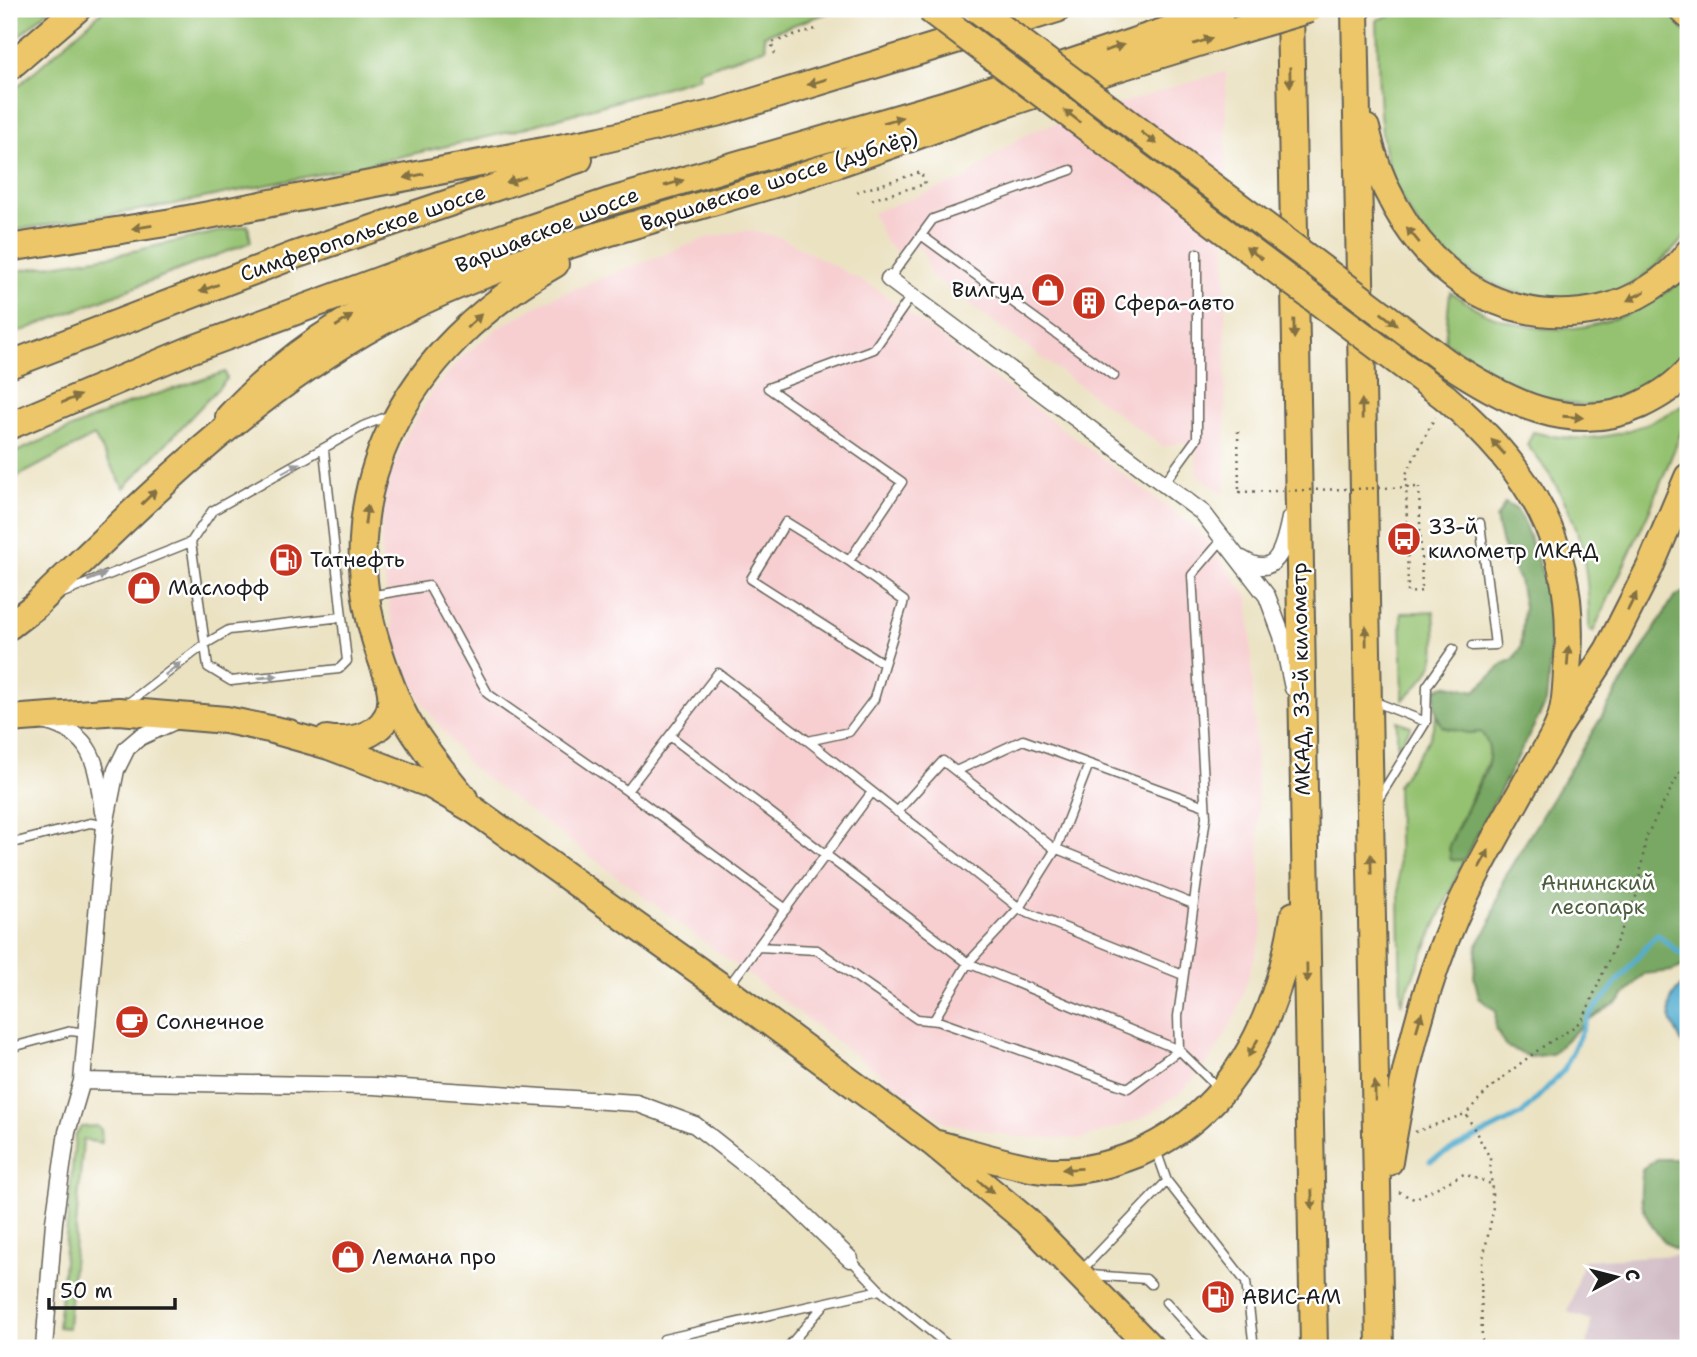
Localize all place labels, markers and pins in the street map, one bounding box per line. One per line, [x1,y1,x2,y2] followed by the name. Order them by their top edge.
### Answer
[1029,271,1067,309] shop icon: Вилгуд
[952,276,1024,304] place label: Вилгуд
[1070,284,1108,322] building icon: Сфера-авто
[1114,289,1235,317] place label: Сфера-авто
[1428,513,1598,565] place label: 33-й километр МКАД
[1385,520,1423,558] bus stop icon: 33-й километр МКАД
[267,541,305,579] fuel station icon: Татнефть
[310,546,405,574] place label: Татнефть
[125,569,163,607] shop icon: Маслофф
[168,574,269,602] place label: Маслофф
[113,1003,151,1041] cafe icon: Солнечное
[156,1008,265,1036] place label: Солнечное
[329,1238,367,1276] shop icon: Лемана про
[372,1243,496,1271] place label: Лемана про
[1199,1278,1237,1316] fuel station icon: АВИС-АМ
[1242,1283,1341,1311] place label: АВИС-АМ

